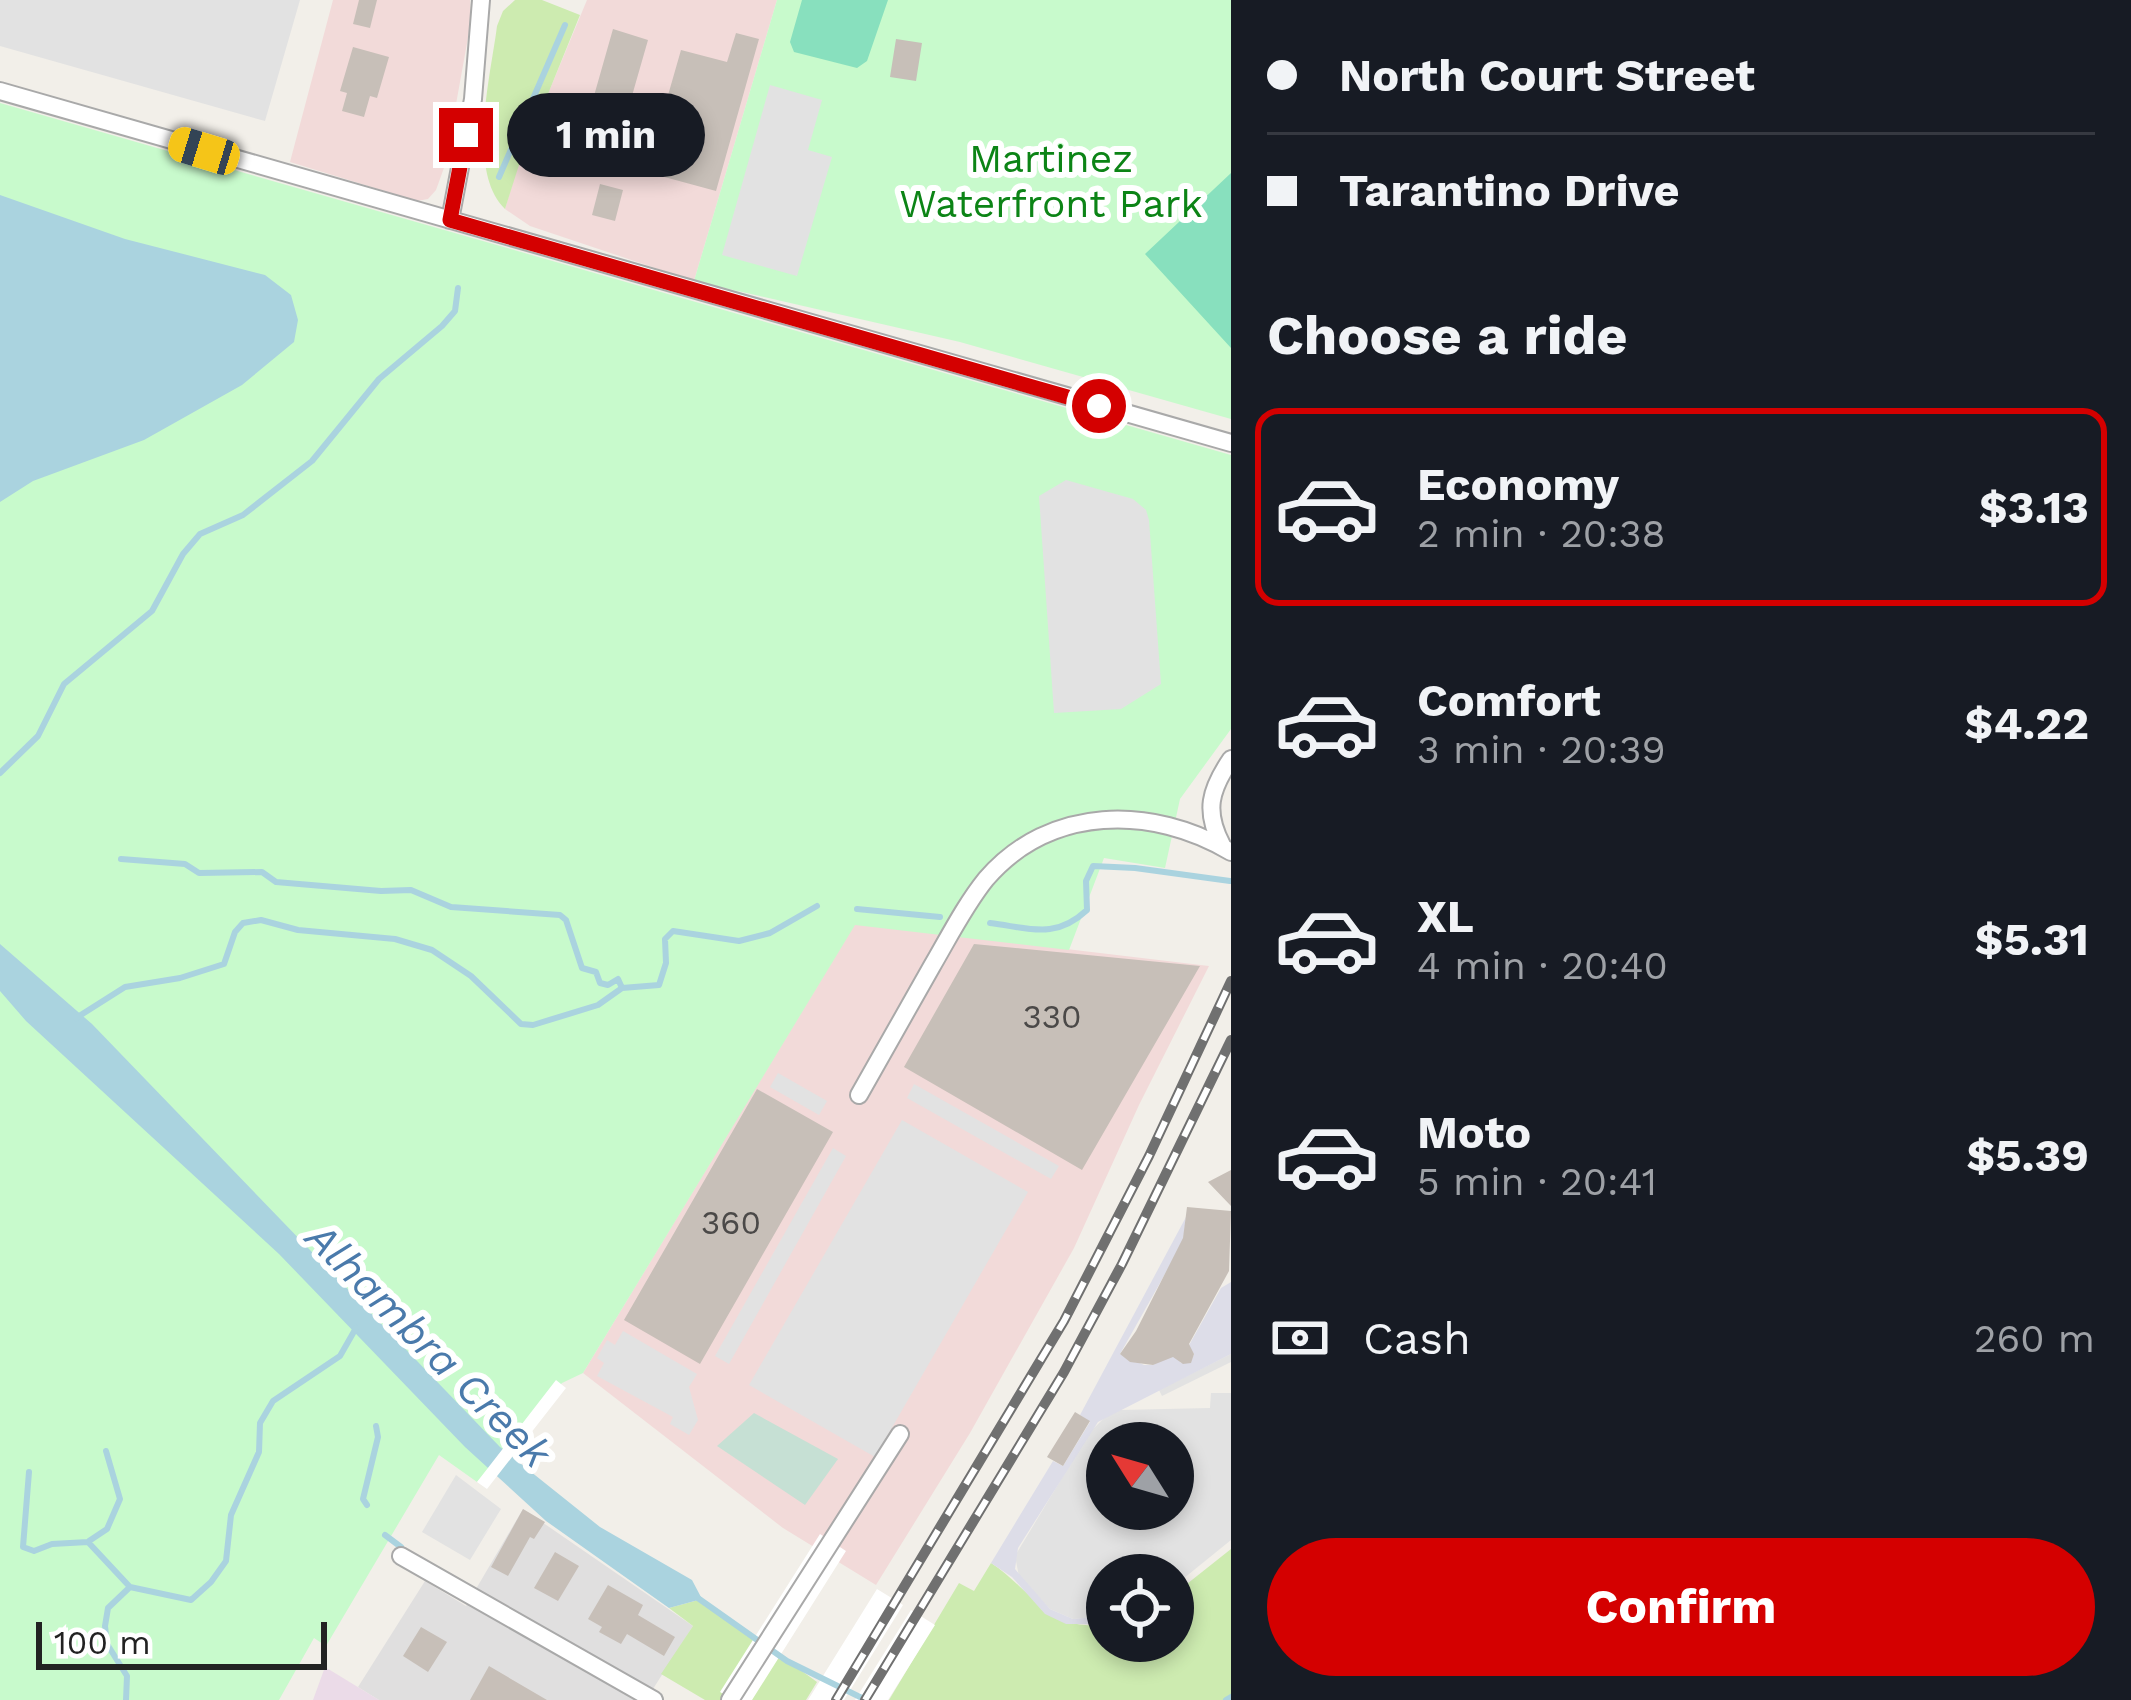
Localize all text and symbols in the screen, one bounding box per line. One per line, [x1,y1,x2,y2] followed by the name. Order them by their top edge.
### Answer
[1339,49,1755,102] text: North Court Street
[508,93,706,177] callout: 1 min
[439,108,493,162] route end
[556,112,656,157] text: 1 min
[164,123,244,179] car
[899,136,1203,226] park label: Martinez Waterfront Park
[1339,164,1679,217] text: Tarantino Drive
[1267,304,1628,367] text: Choose a ride
[1072,379,1126,433] route start
[1273,453,1381,561] icon: car
[1417,458,1619,511] text: Economy
[1979,481,2089,534] text: $3.13
[1417,511,1665,556] text: 2 min · 20:38
[1273,669,1381,777] icon: car
[1417,674,1601,727] text: Comfort
[1965,697,2089,750] text: $4.22
[1417,727,1665,772] text: 3 min · 20:39
[1273,885,1381,993] icon: car
[1417,890,1474,943] text: XL
[1975,913,2089,966] text: $5.31
[1417,943,1668,988] text: 4 min · 20:40
[1022,997,1082,1036] house number: 330
[1273,1101,1381,1209] icon: car
[1417,1106,1531,1159] text: Moto
[1966,1129,2089,1182] text: $5.39
[1417,1159,1657,1204] text: 5 min · 20:41
[701,1203,761,1242] house number: 360
[295,1211,562,1478] water label: Alhambra Creek
[1267,1305,1333,1371] icon: cash
[1363,1312,1471,1365] text: Cash
[1974,1316,2095,1361] text: 260 m
[1086,1422,1194,1530] north arrow
[1086,1422,1194,1662] map controls
[1267,1538,2095,1676] button: Confirm
[1086,1554,1194,1662] button: locate
[36,1616,327,1669] scale bar
[54,1623,151,1662] text: 100 m

